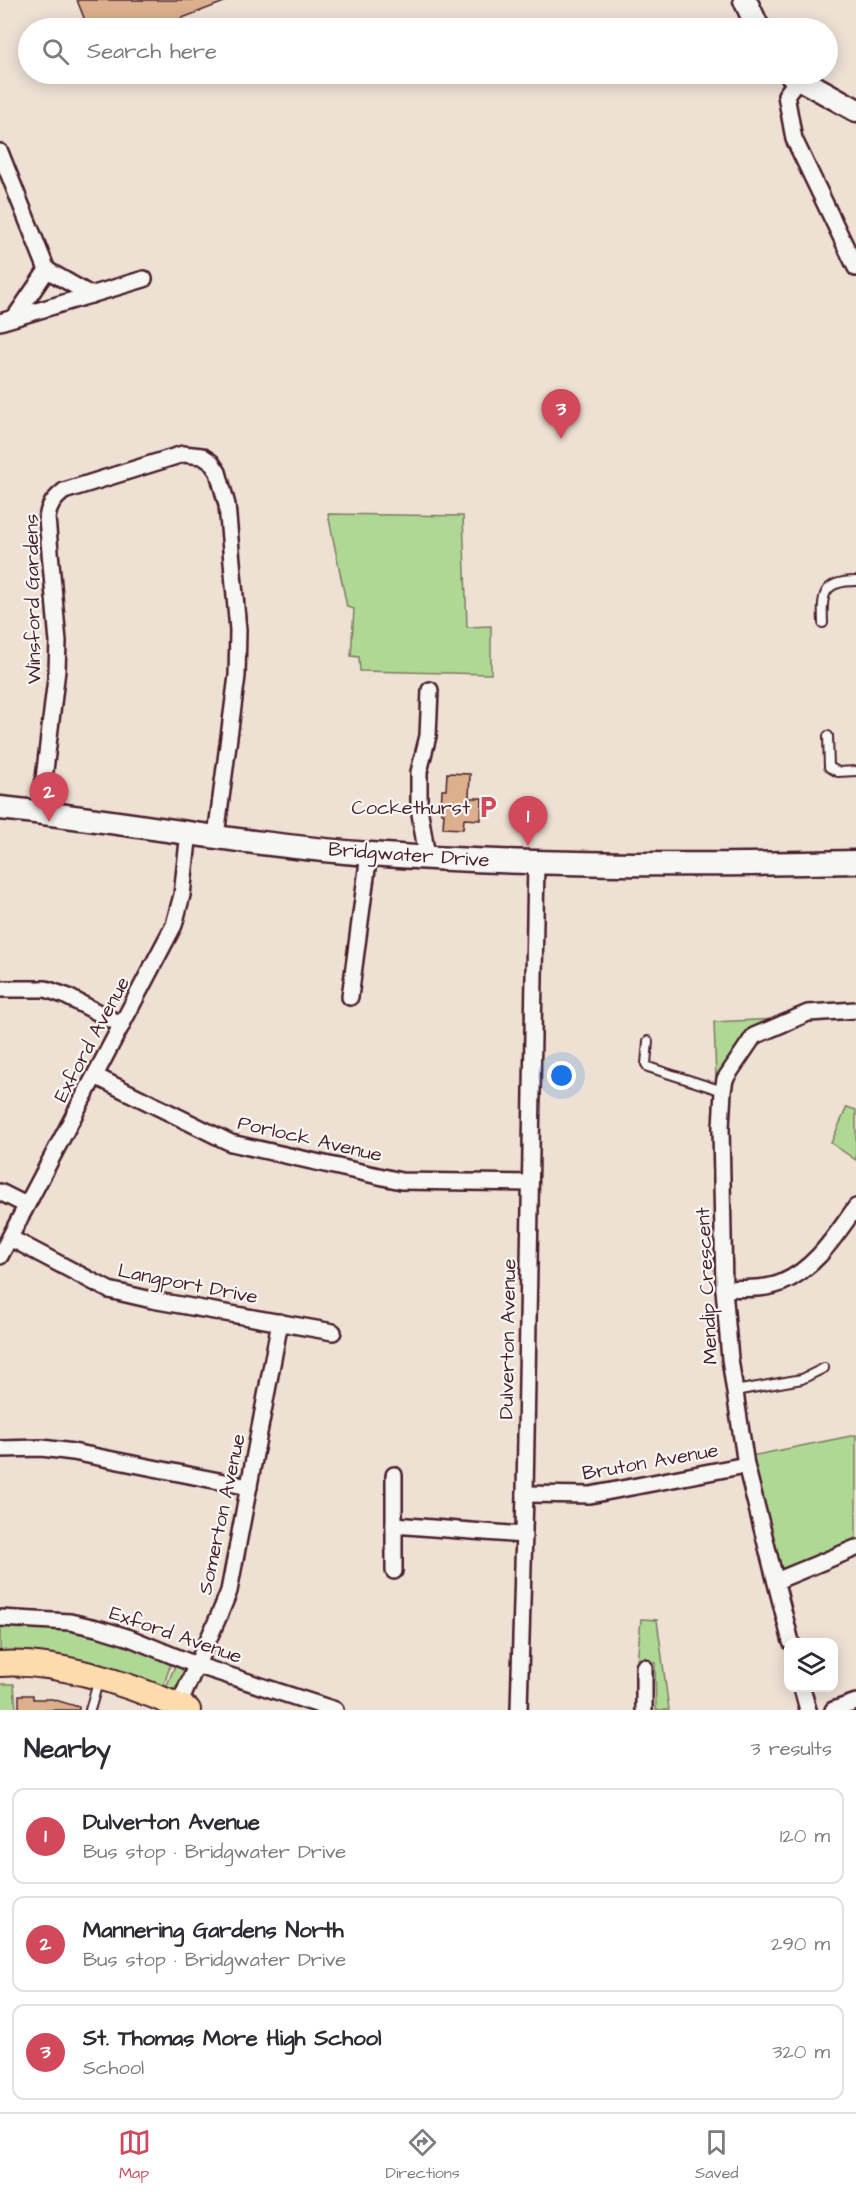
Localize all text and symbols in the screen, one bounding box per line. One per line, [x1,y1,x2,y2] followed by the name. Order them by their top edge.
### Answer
[18,18,838,84] search box
[39,35,72,68] icon: search
[87,36,217,67] text: Search here
[542,390,580,439] pin: 3
[18,514,48,684] street label: Winsford Gardens
[29,772,68,822] pin: 2
[352,794,470,822] place label: Cockethurst
[475,794,501,820] parking icon: Cockethurst
[508,796,548,846] pin: 1
[327,835,491,876] street label: Bridgwater Drive
[47,972,137,1107] street label: Exford Avenue
[547,1061,576,1090] your location
[235,1109,385,1169] street label: Porlock Avenue
[689,1207,725,1365] street label: Mendip Crescent
[115,1257,260,1312] street label: Langport Drive
[493,1258,523,1420] street label: Dulverton Avenue
[191,1431,253,1597] street label: Somerton Avenue
[580,1436,721,1488] street label: Bruton Avenue
[106,1599,246,1671] street label: Exford Avenue
[784,1638,838,1692] map controls
[784,1638,838,1692] button: layers
[24,1731,111,1767] text: Nearby
[750,1735,832,1763] text: 3 results
[83,1807,260,1838] text: Dulverton Avenue
[44,1822,47,1850] text: 1
[780,1822,830,1850] text: 120 m
[83,1838,346,1866] text: Bus stop · Bridgwater Drive
[83,1915,344,1946] text: Mannering Gardens North
[40,1930,51,1958] text: 2
[771,1930,830,1958] text: 290 m
[83,1946,346,1974] text: Bus stop · Bridgwater Drive
[83,2023,381,2054] text: St. Thomas More High School
[40,2038,51,2066] text: 3
[772,2038,830,2066] text: 320 m
[83,2054,144,2082] text: School
[118,2126,151,2184] tab: Map
[386,2126,460,2184] tab: Directions
[695,2126,738,2184] tab: Saved

